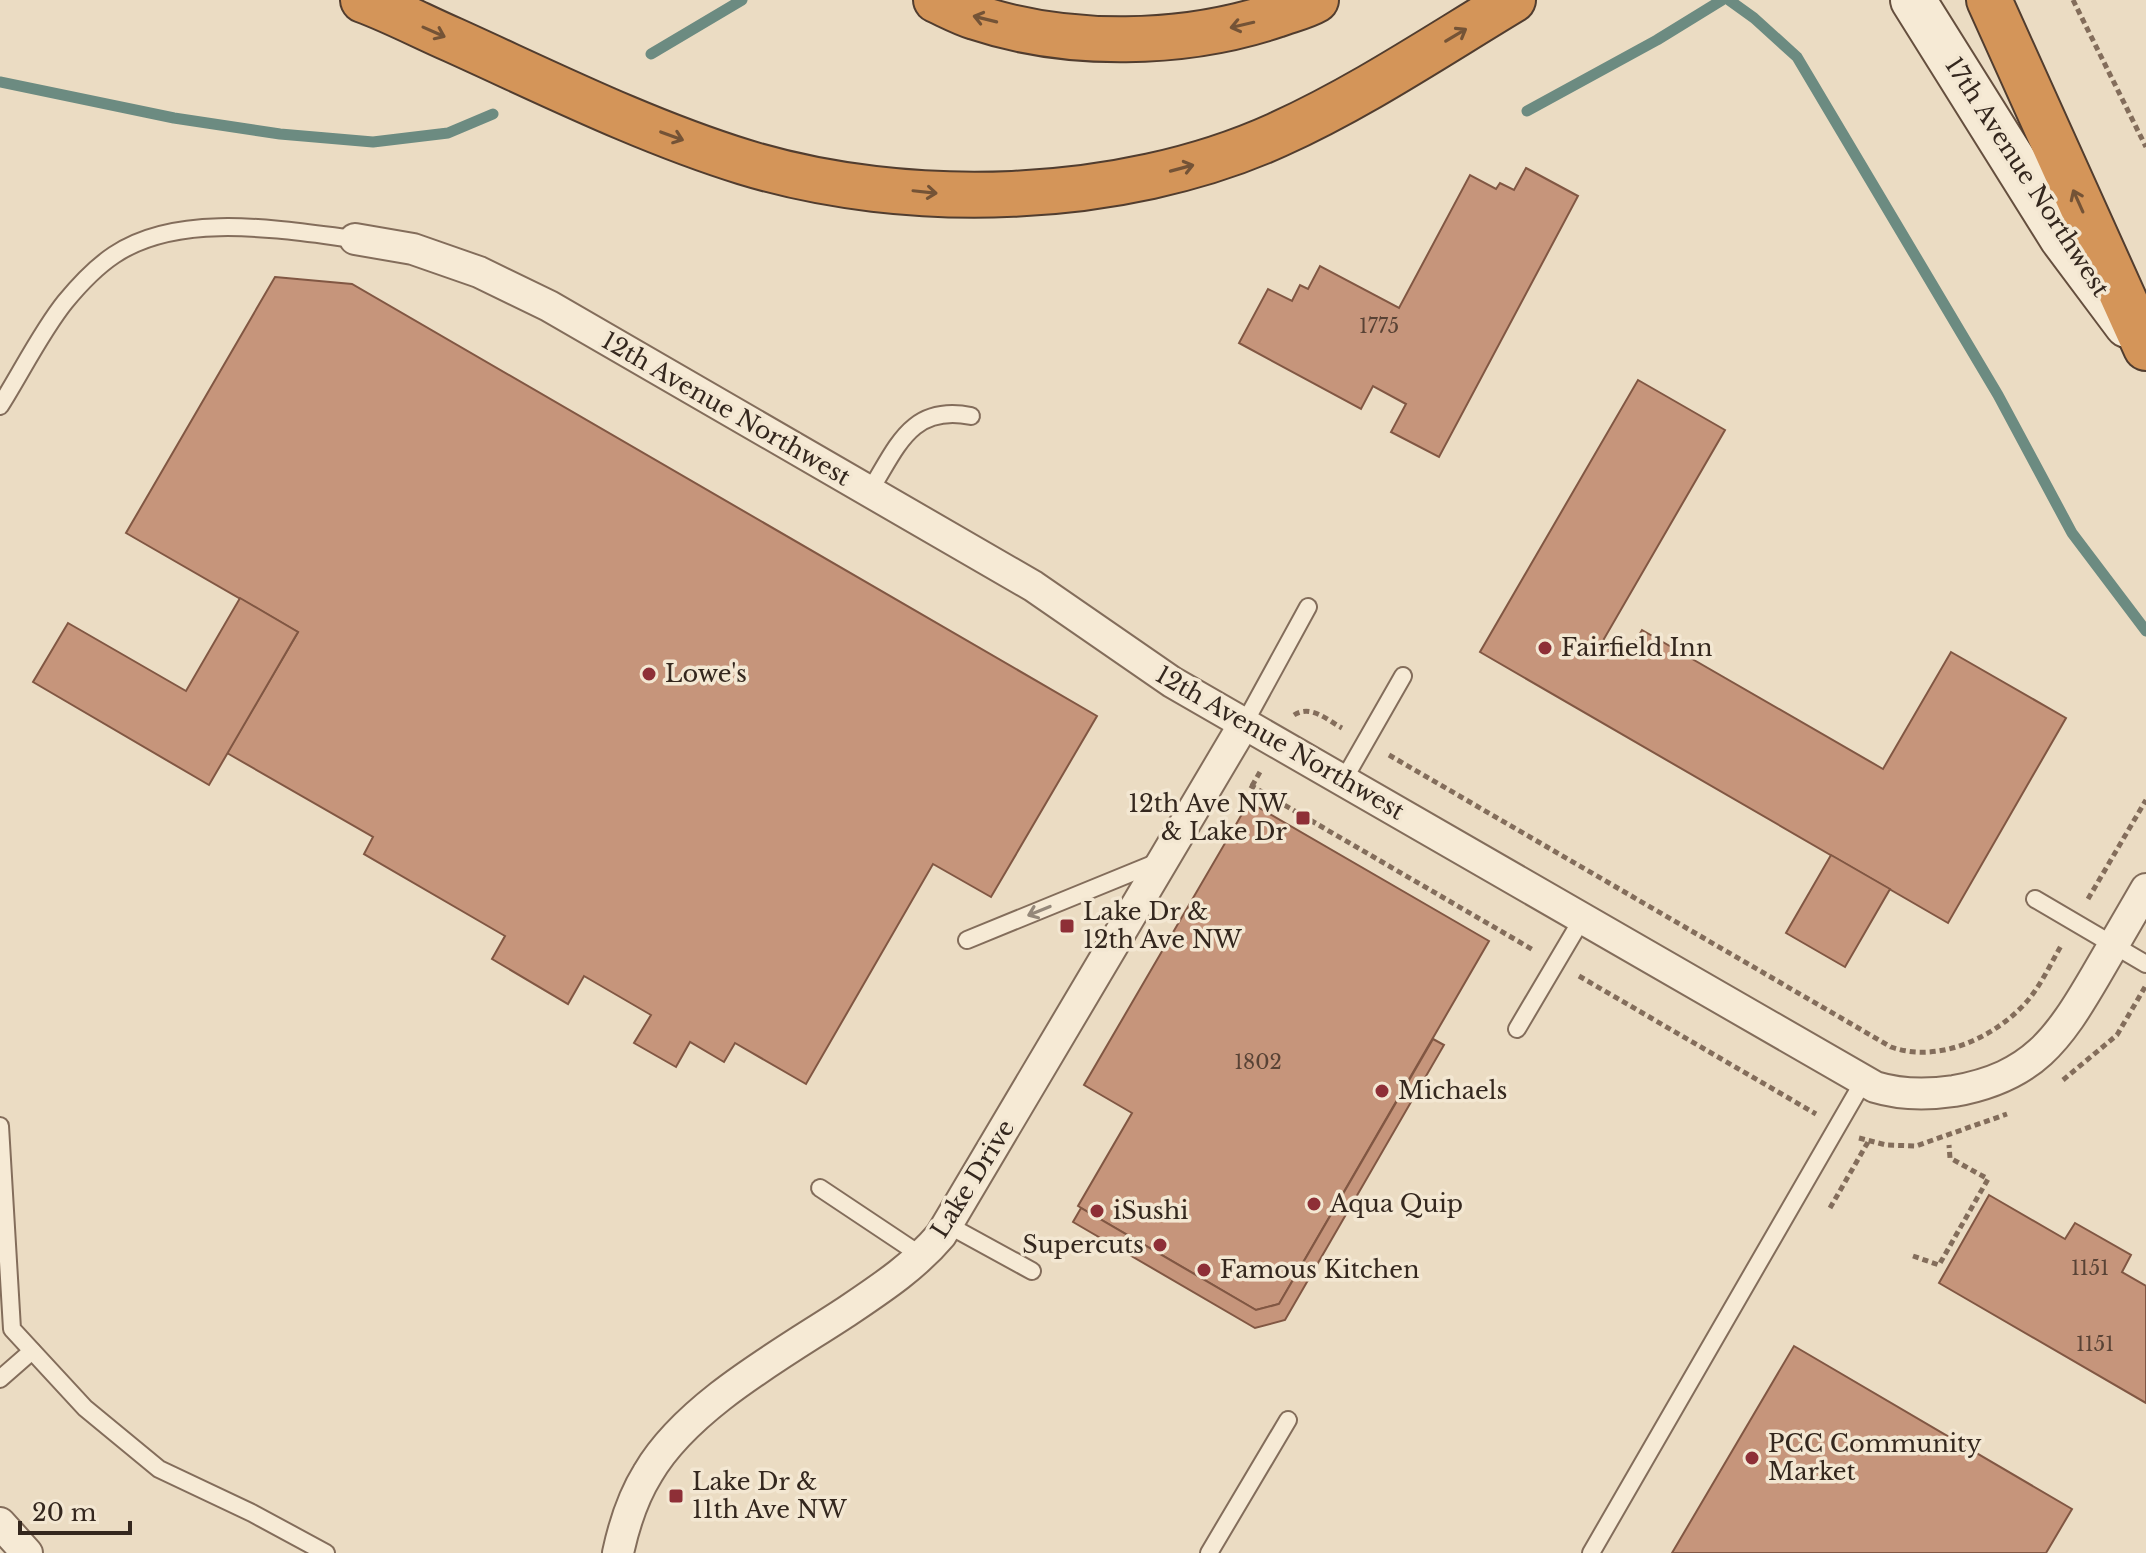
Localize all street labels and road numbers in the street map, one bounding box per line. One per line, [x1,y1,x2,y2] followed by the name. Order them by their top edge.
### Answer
[1939,52,2116,302] street label: 17th Avenue Northwest
[597,325,856,492] street label: 12th Avenue Northwest
[1151,659,1410,826] street label: 12th Avenue Northwest
[925,1114,1020,1243] street label: Lake Drive

